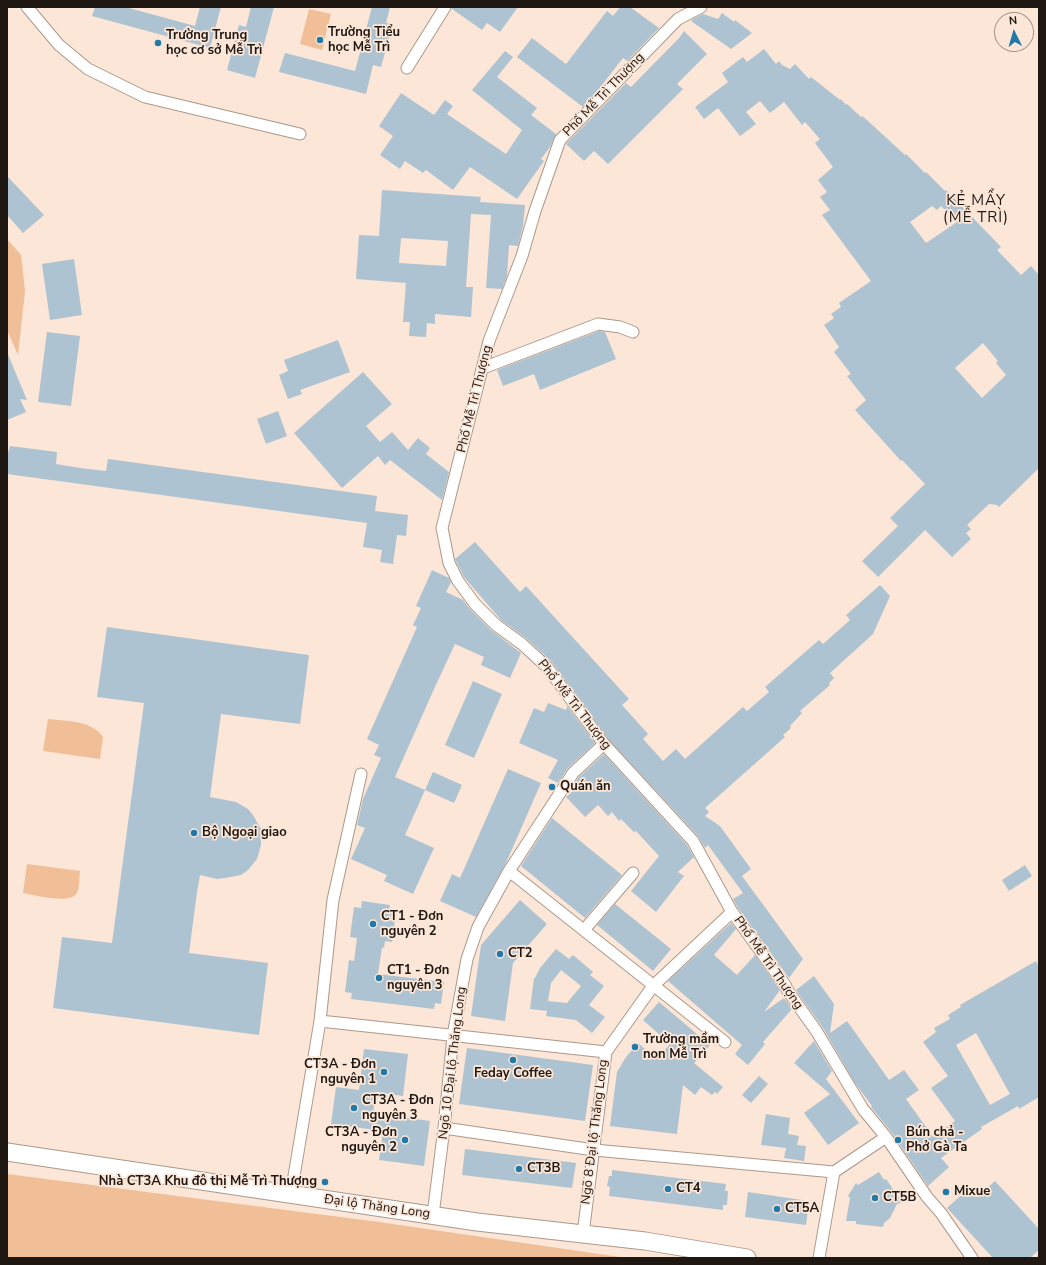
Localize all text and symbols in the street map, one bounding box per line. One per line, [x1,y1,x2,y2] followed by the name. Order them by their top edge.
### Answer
[994,12,1034,52] north arrow
[1008,13,1018,28] text: N
[328,25,400,56] place label: Trường Tiểu học Mễ Trì
[166,28,262,59] place label: Trường Trung học cơ sở Mễ Trì
[315,35,325,45] marker: Trường Tiểu học Mễ Trì
[153,38,163,48] marker: Trường Trung học cơ sở Mễ Trì
[560,50,648,140] street label: Phố Mễ Trì Thượng
[943,192,1009,227] district label: KẺ MẨY (MỄ TRÌ)
[454,344,496,454] street label: Phố Mễ Trì Thượng
[534,657,614,753] street label: Phố Mễ Trì Thượng
[560,779,611,795] place label: Quán ăn
[547,782,557,792] marker: Quán ăn
[202,825,287,841] place label: Bộ Ngoại giao
[189,828,199,838] marker: Bộ Ngoại giao
[381,909,443,940] place label: CT1 - Đơn nguyên 2
[730,913,806,1013] street label: Phố Mễ Trì Thượng
[368,919,378,929] marker: CT1 - Đơn nguyên 2
[508,946,533,962] place label: CT2
[495,949,505,959] marker: CT2
[387,963,449,994] place label: CT1 - Đơn nguyên 3
[374,973,384,983] marker: CT1 - Đơn nguyên 3
[436,986,470,1140] street label: Ngõ 10 Đại lộ Thăng Long
[643,1032,719,1063] place label: Trường mầm non Mễ Trì
[630,1042,640,1052] marker: Trường mầm non Mễ Trì
[508,1055,518,1065] marker: Feday Coffee
[304,1057,376,1088] place label: CT3A - Đơn nguyên 1
[578,1059,612,1205] street label: Ngõ 8 Đại lộ Thăng Long
[474,1066,552,1082] place label: Feday Coffee
[379,1067,389,1077] marker: CT3A - Đơn nguyên 1
[362,1093,434,1124] place label: CT3A - Đơn nguyên 3
[349,1103,359,1113] marker: CT3A - Đơn nguyên 3
[325,1125,397,1156] place label: CT3A - Đơn nguyên 2
[906,1125,967,1156] place label: Bún chả - Phở Gà Ta
[400,1135,410,1145] marker: CT3A - Đơn nguyên 2
[893,1135,903,1145] marker: Bún chả - Phở Gà Ta
[527,1161,561,1177] place label: CT3B
[514,1164,524,1174] marker: CT3B
[99,1174,317,1190] place label: Nhà CT3A Khu đô thị Mễ Trì Thượng
[320,1177,330,1187] marker: Nhà CT3A Khu đô thị Mễ Trì Thượng
[676,1181,701,1197] place label: CT4
[663,1184,673,1194] marker: CT4
[954,1184,990,1200] place label: Mixue
[941,1187,951,1197] marker: Mixue
[883,1190,917,1206] place label: CT5B
[323,1192,431,1222] street label: Đại lộ Thăng Long
[870,1193,880,1203] marker: CT5B
[785,1201,819,1217] place label: CT5A
[772,1204,782,1214] marker: CT5A

